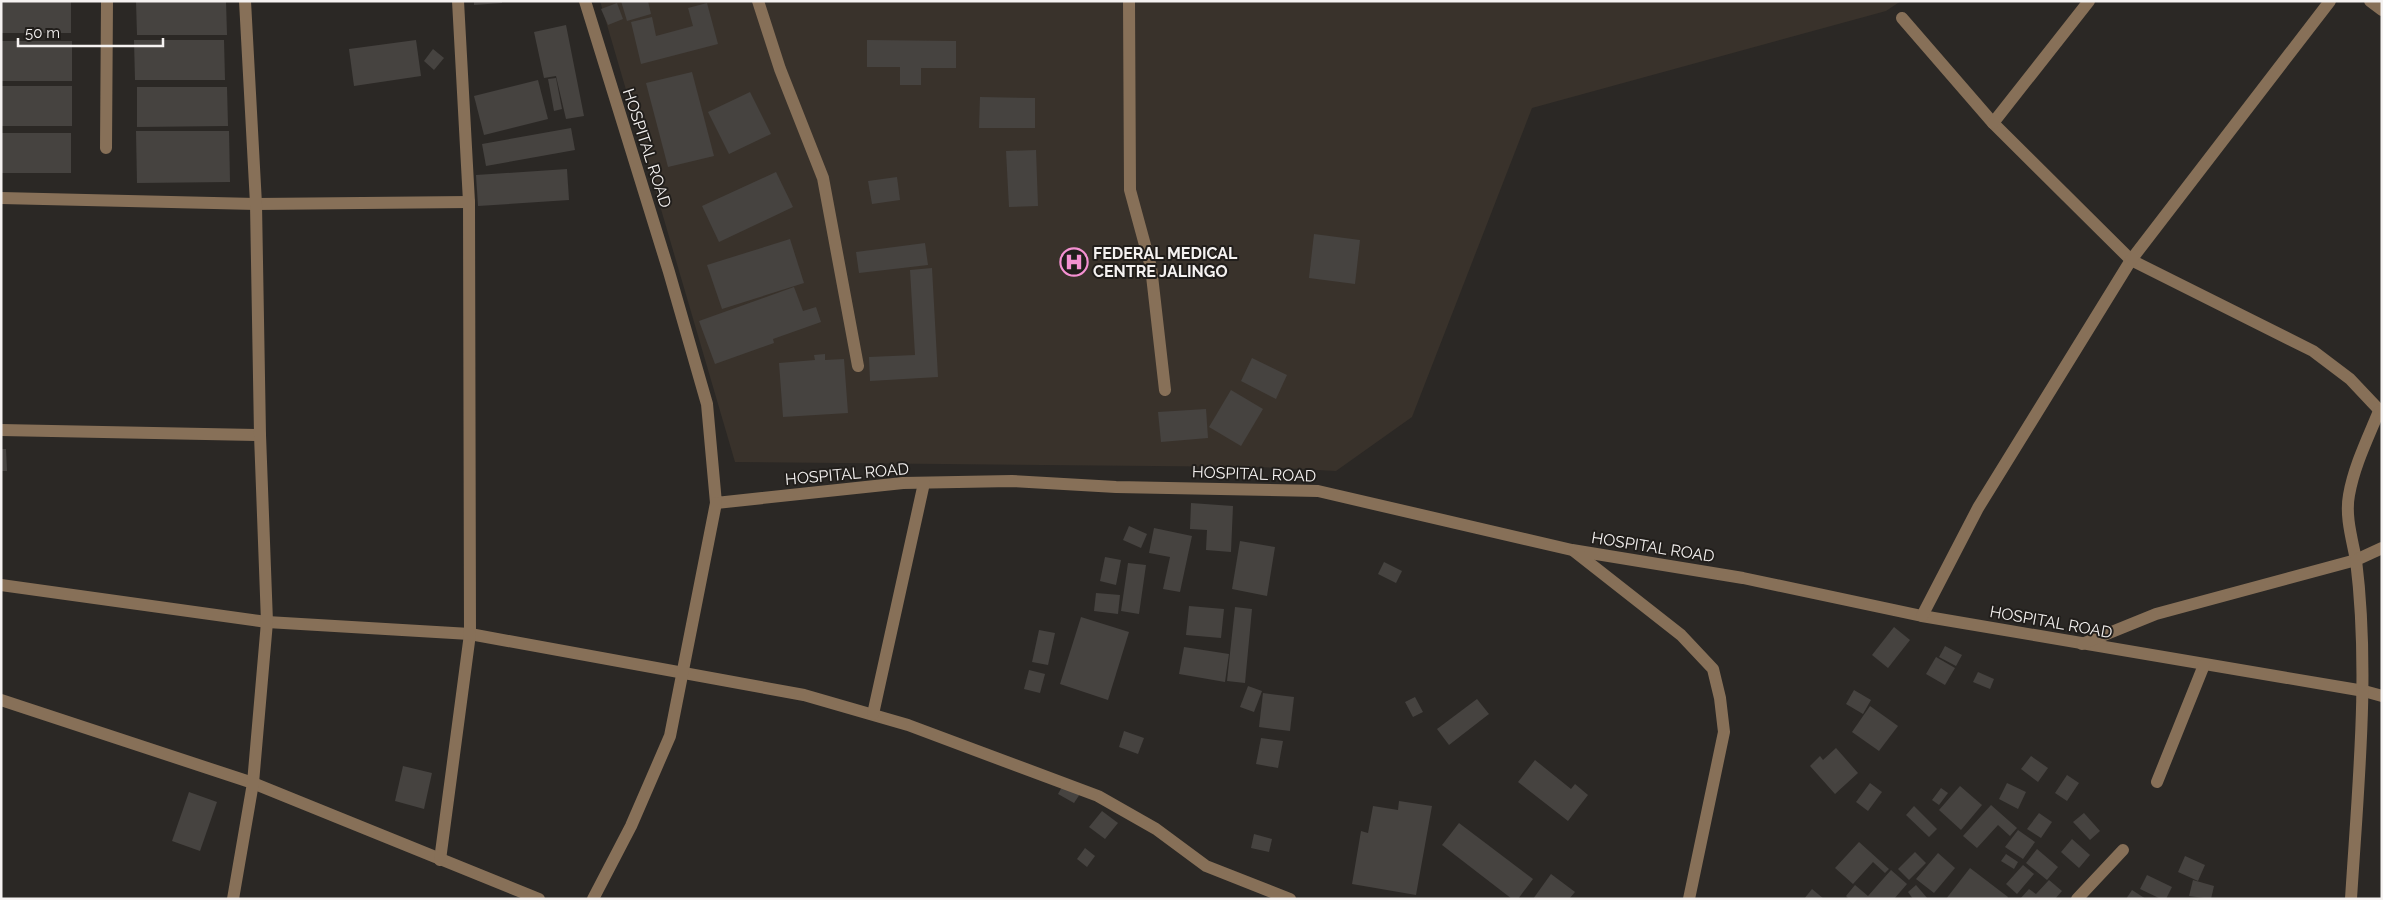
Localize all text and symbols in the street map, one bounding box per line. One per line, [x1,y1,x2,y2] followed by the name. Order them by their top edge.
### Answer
[18,15,162,47] scale bar
[25,24,60,42] text: 50 m
[619,86,675,210] street label: HOSPITAL ROAD
[1093,244,1238,281] place label: FEDERAL MEDICAL CENTRE JALINGO
[1059,247,1089,277] hospital icon: FEDERAL MEDICAL CENTRE JALINGO
[784,459,910,489] street label: HOSPITAL ROAD
[1192,462,1316,486] street label: HOSPITAL ROAD
[1590,528,1716,566] street label: HOSPITAL ROAD
[1988,602,2114,642] street label: HOSPITAL ROAD

